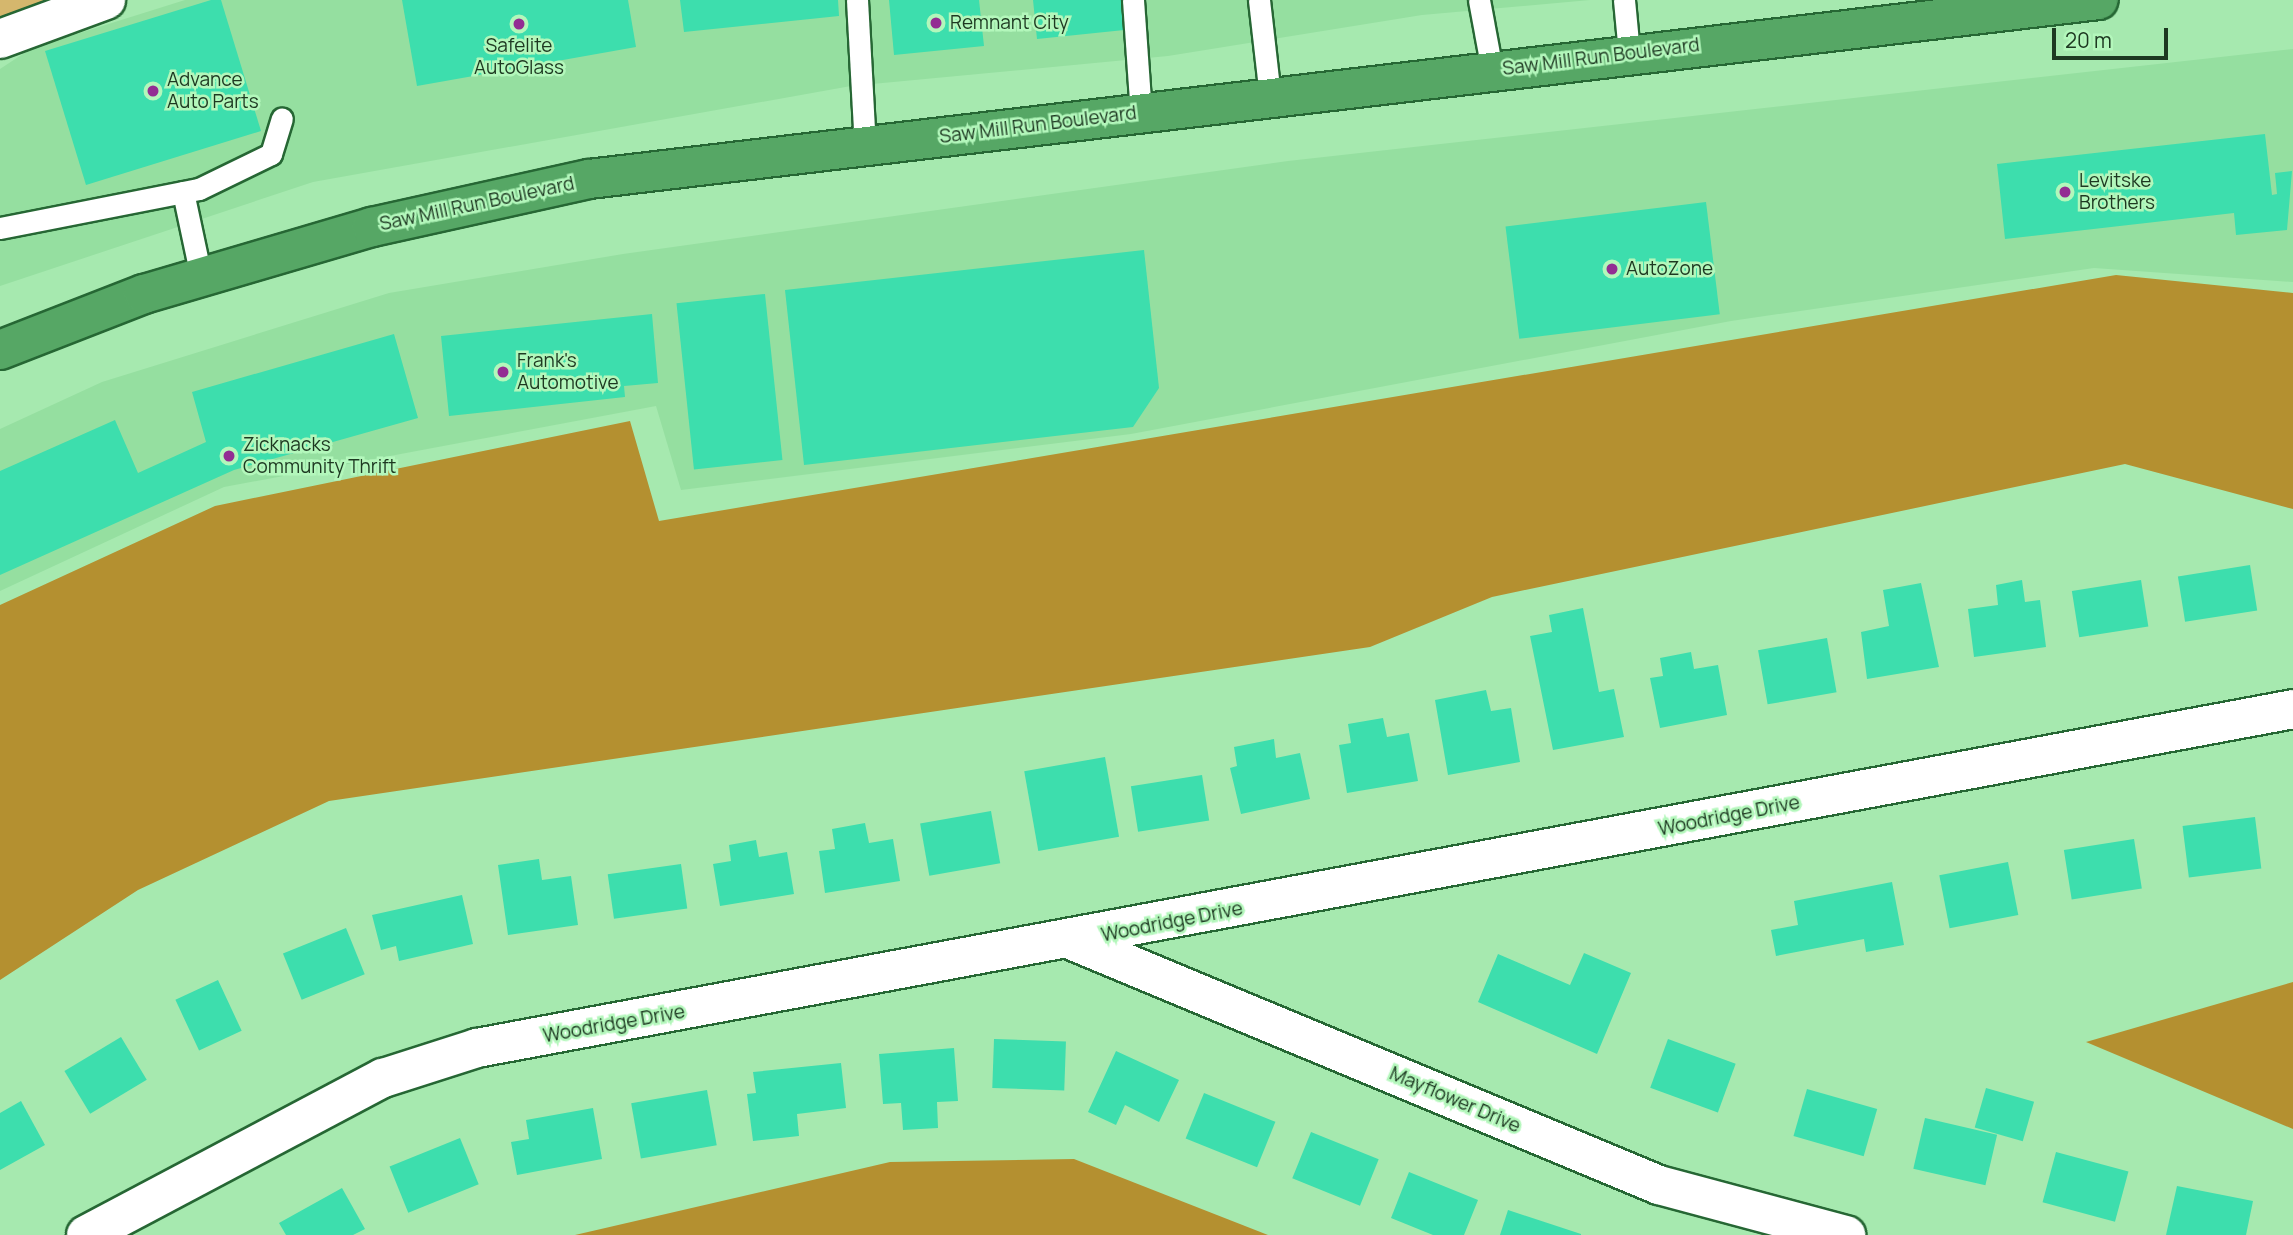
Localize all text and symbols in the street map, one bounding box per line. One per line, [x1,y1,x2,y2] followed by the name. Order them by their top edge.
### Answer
[950,12,1069,34] place label: Remnant City
[2055,14,2170,58] scale bar
[928,15,944,31] marker: Remnant City
[511,16,527,32] marker: Safelite AutoGlass
[2065,26,2112,54] text: 20 m
[1501,34,1701,80] street label: Saw Mill Run Boulevard
[474,35,564,79] place label: Safelite AutoGlass
[167,69,259,113] place label: Advance Auto Parts
[145,83,161,99] marker: Advance Auto Parts
[938,102,1138,148] street label: Saw Mill Run Boulevard
[2079,170,2155,214] place label: Levitske Brothers
[378,172,576,236] street label: Saw Mill Run Boulevard
[2057,184,2073,200] marker: Levitske Brothers
[1626,258,1713,280] place label: AutoZone
[1604,261,1620,277] marker: AutoZone
[517,350,619,394] place label: Frank's Automotive
[495,364,511,380] marker: Frank's Automotive
[243,434,396,478] place label: Zicknacks Community Thrift
[221,448,237,464] marker: Zicknacks Community Thrift
[1656,791,1802,841] street label: Woodridge Drive
[1099,897,1245,947] street label: Woodridge Drive
[541,1000,687,1048] street label: Woodridge Drive
[1386,1062,1524,1138] street label: Mayflower Drive

